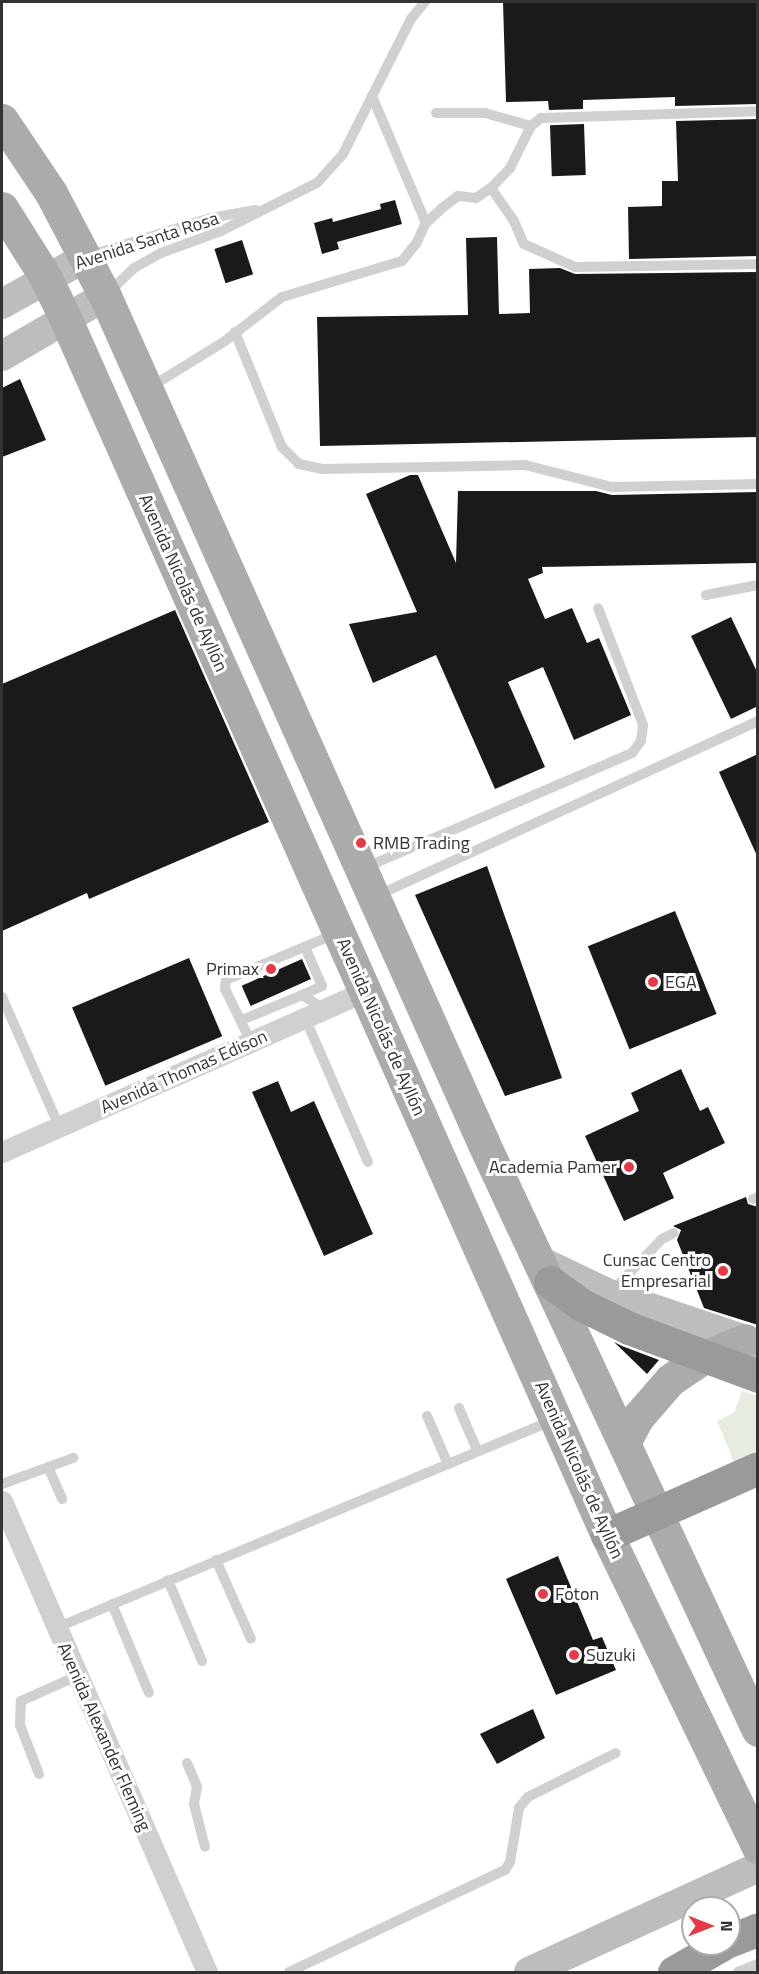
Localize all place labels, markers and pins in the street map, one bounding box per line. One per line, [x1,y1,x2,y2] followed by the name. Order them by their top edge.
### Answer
[373,832,470,854] place label: RMB Trading
[354,836,368,850] marker: RMB Trading
[206,958,259,980] place label: Primax
[264,962,278,976] marker: Primax
[665,971,697,993] place label: EGA
[646,975,660,989] marker: EGA
[489,1156,617,1178] place label: Academia Pamer
[622,1160,636,1174] marker: Academia Pamer
[603,1250,711,1292] place label: Cunsac Centro Empresarial
[716,1264,730,1278] marker: Cunsac Centro Empresarial
[555,1583,599,1605] place label: Foton
[536,1587,550,1601] marker: Foton
[586,1644,636,1666] place label: Suzuki
[567,1648,581,1662] marker: Suzuki

